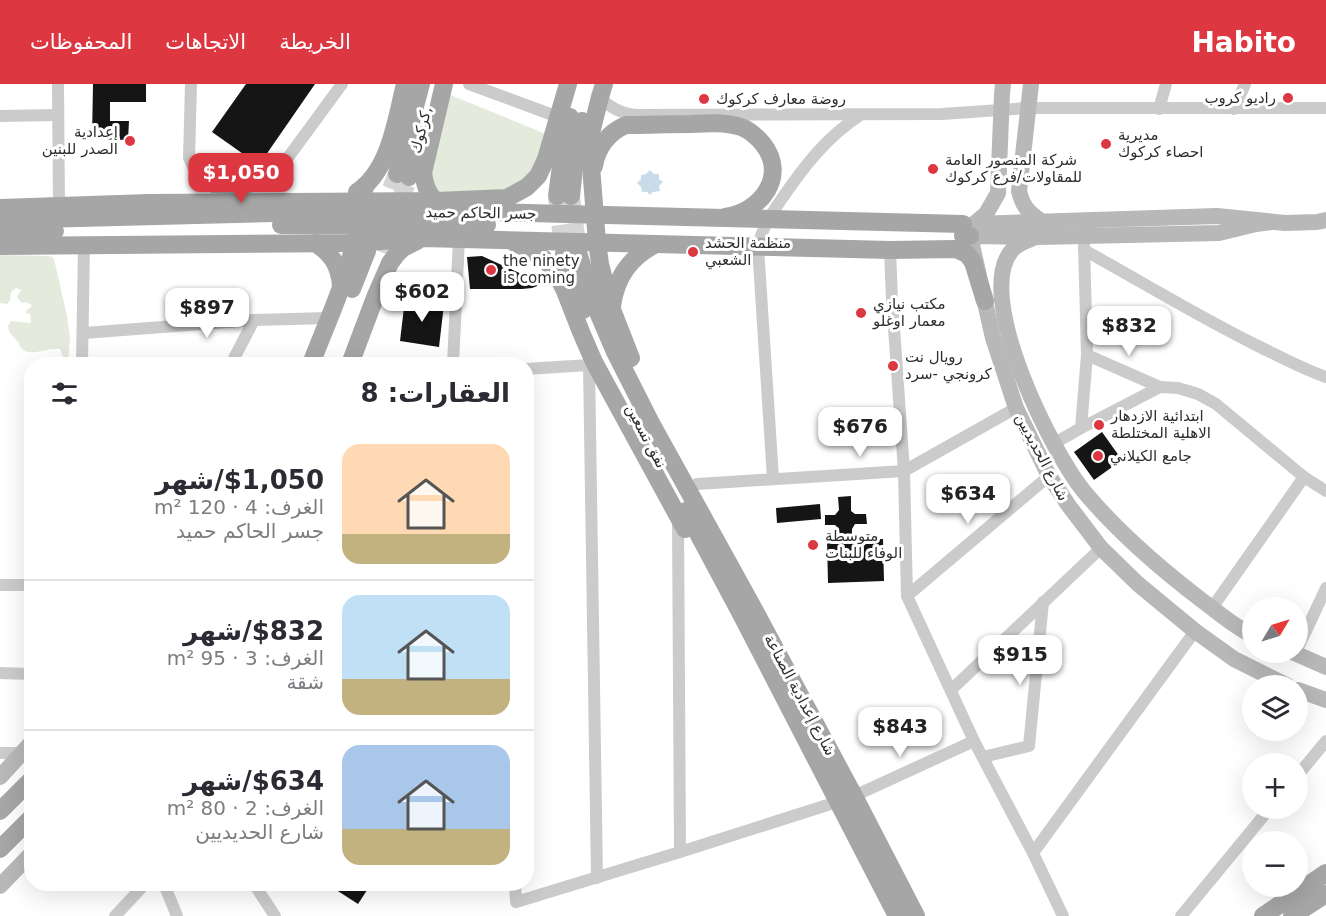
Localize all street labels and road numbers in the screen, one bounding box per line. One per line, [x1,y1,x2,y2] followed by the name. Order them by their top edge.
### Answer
[407,105,435,155] street label: كركوك,
[425,203,537,223] street label: جسر الحاكم حميد
[622,401,670,471] street label: نفق تسعين
[1011,410,1073,504] street label: شارع الحديديين
[760,631,840,759] street label: شارع إعدادية الصناعة

